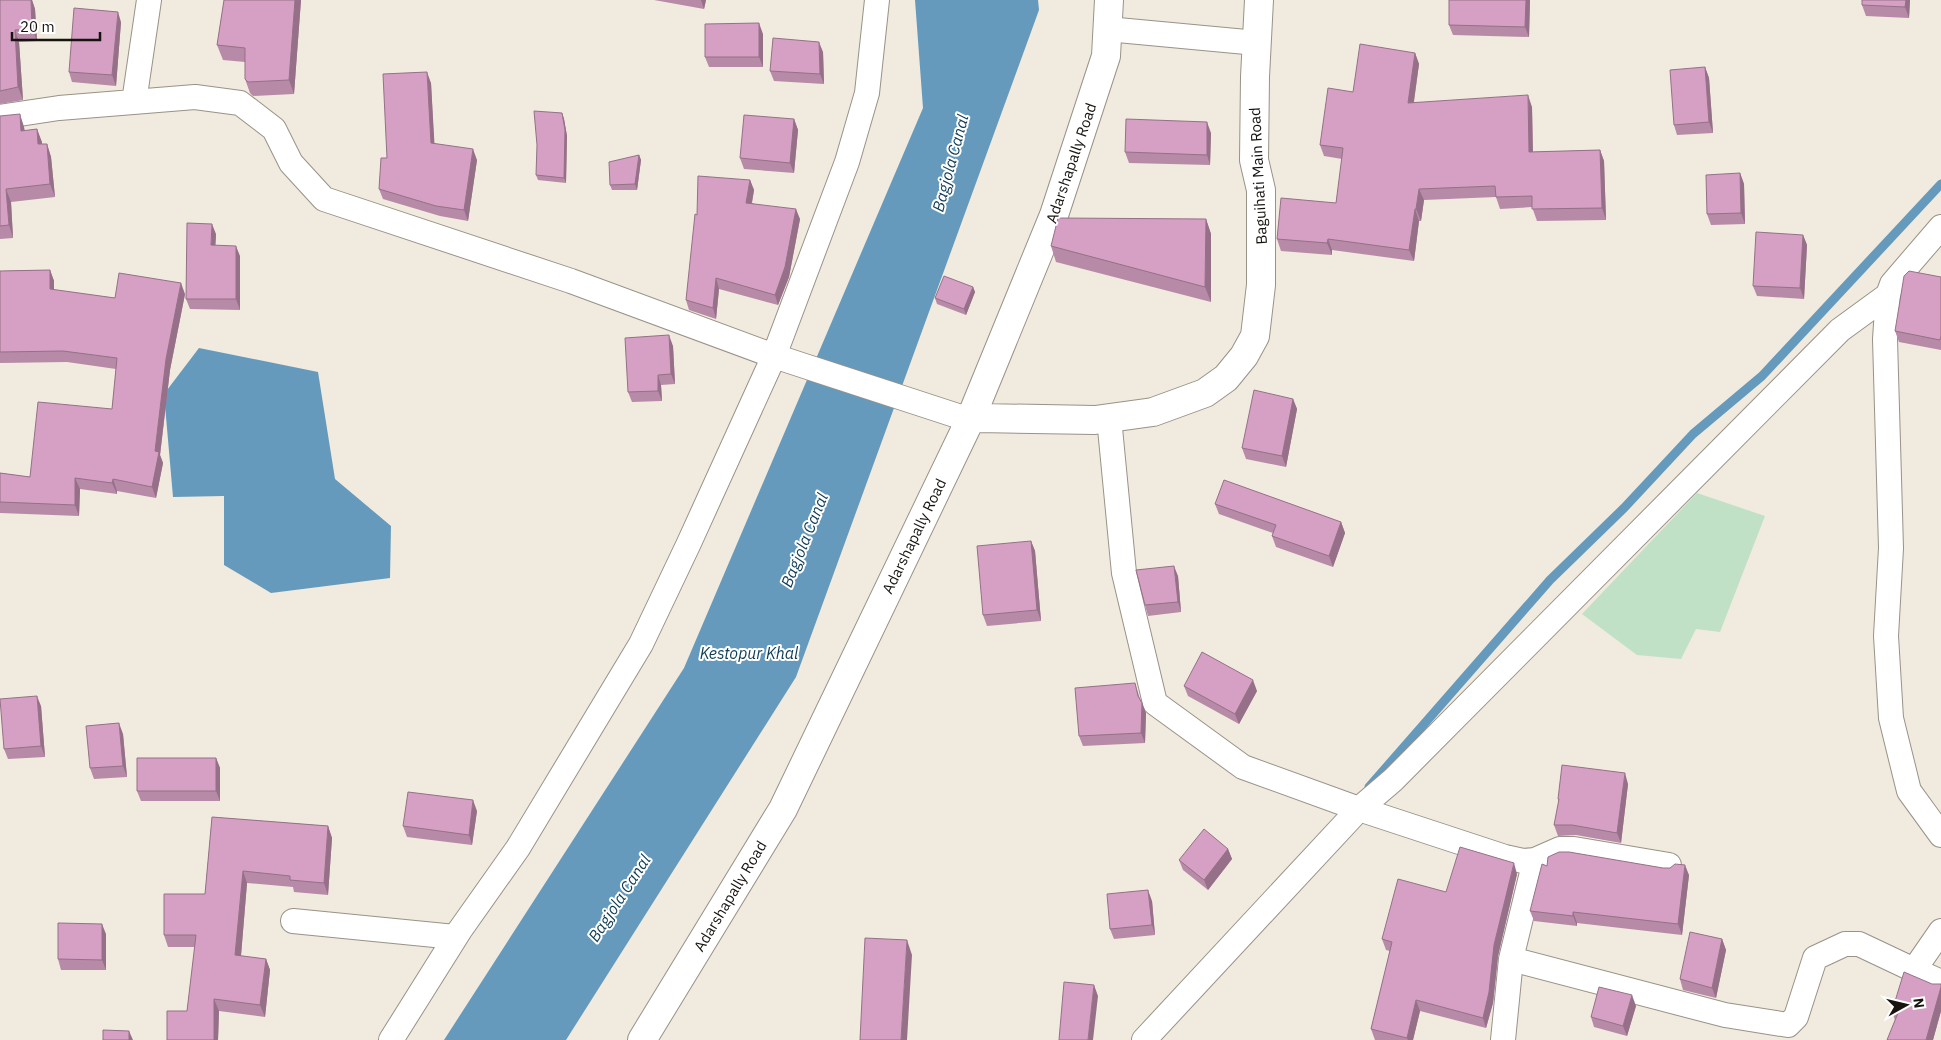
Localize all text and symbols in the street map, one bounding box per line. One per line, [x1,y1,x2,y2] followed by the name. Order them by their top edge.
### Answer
[12,10,100,42] scale bar
[20,17,55,36] text: 20 m
[1042,100,1100,226] street label: Adarshapally Road
[1245,107,1271,245] street label: Baguihati Main Road
[927,112,973,214] water label: Bagjola Canal
[878,475,950,597] street label: Adarshapally Road
[776,489,832,590] water label: Bagjola Canal
[700,643,799,663] water label: Kestopur Khal
[689,837,771,955] street label: Adarshapally Road
[583,850,655,945] water label: Bagjola Canal
[1881,980,1931,1030] north arrow
[1909,997,1928,1009] text: N

